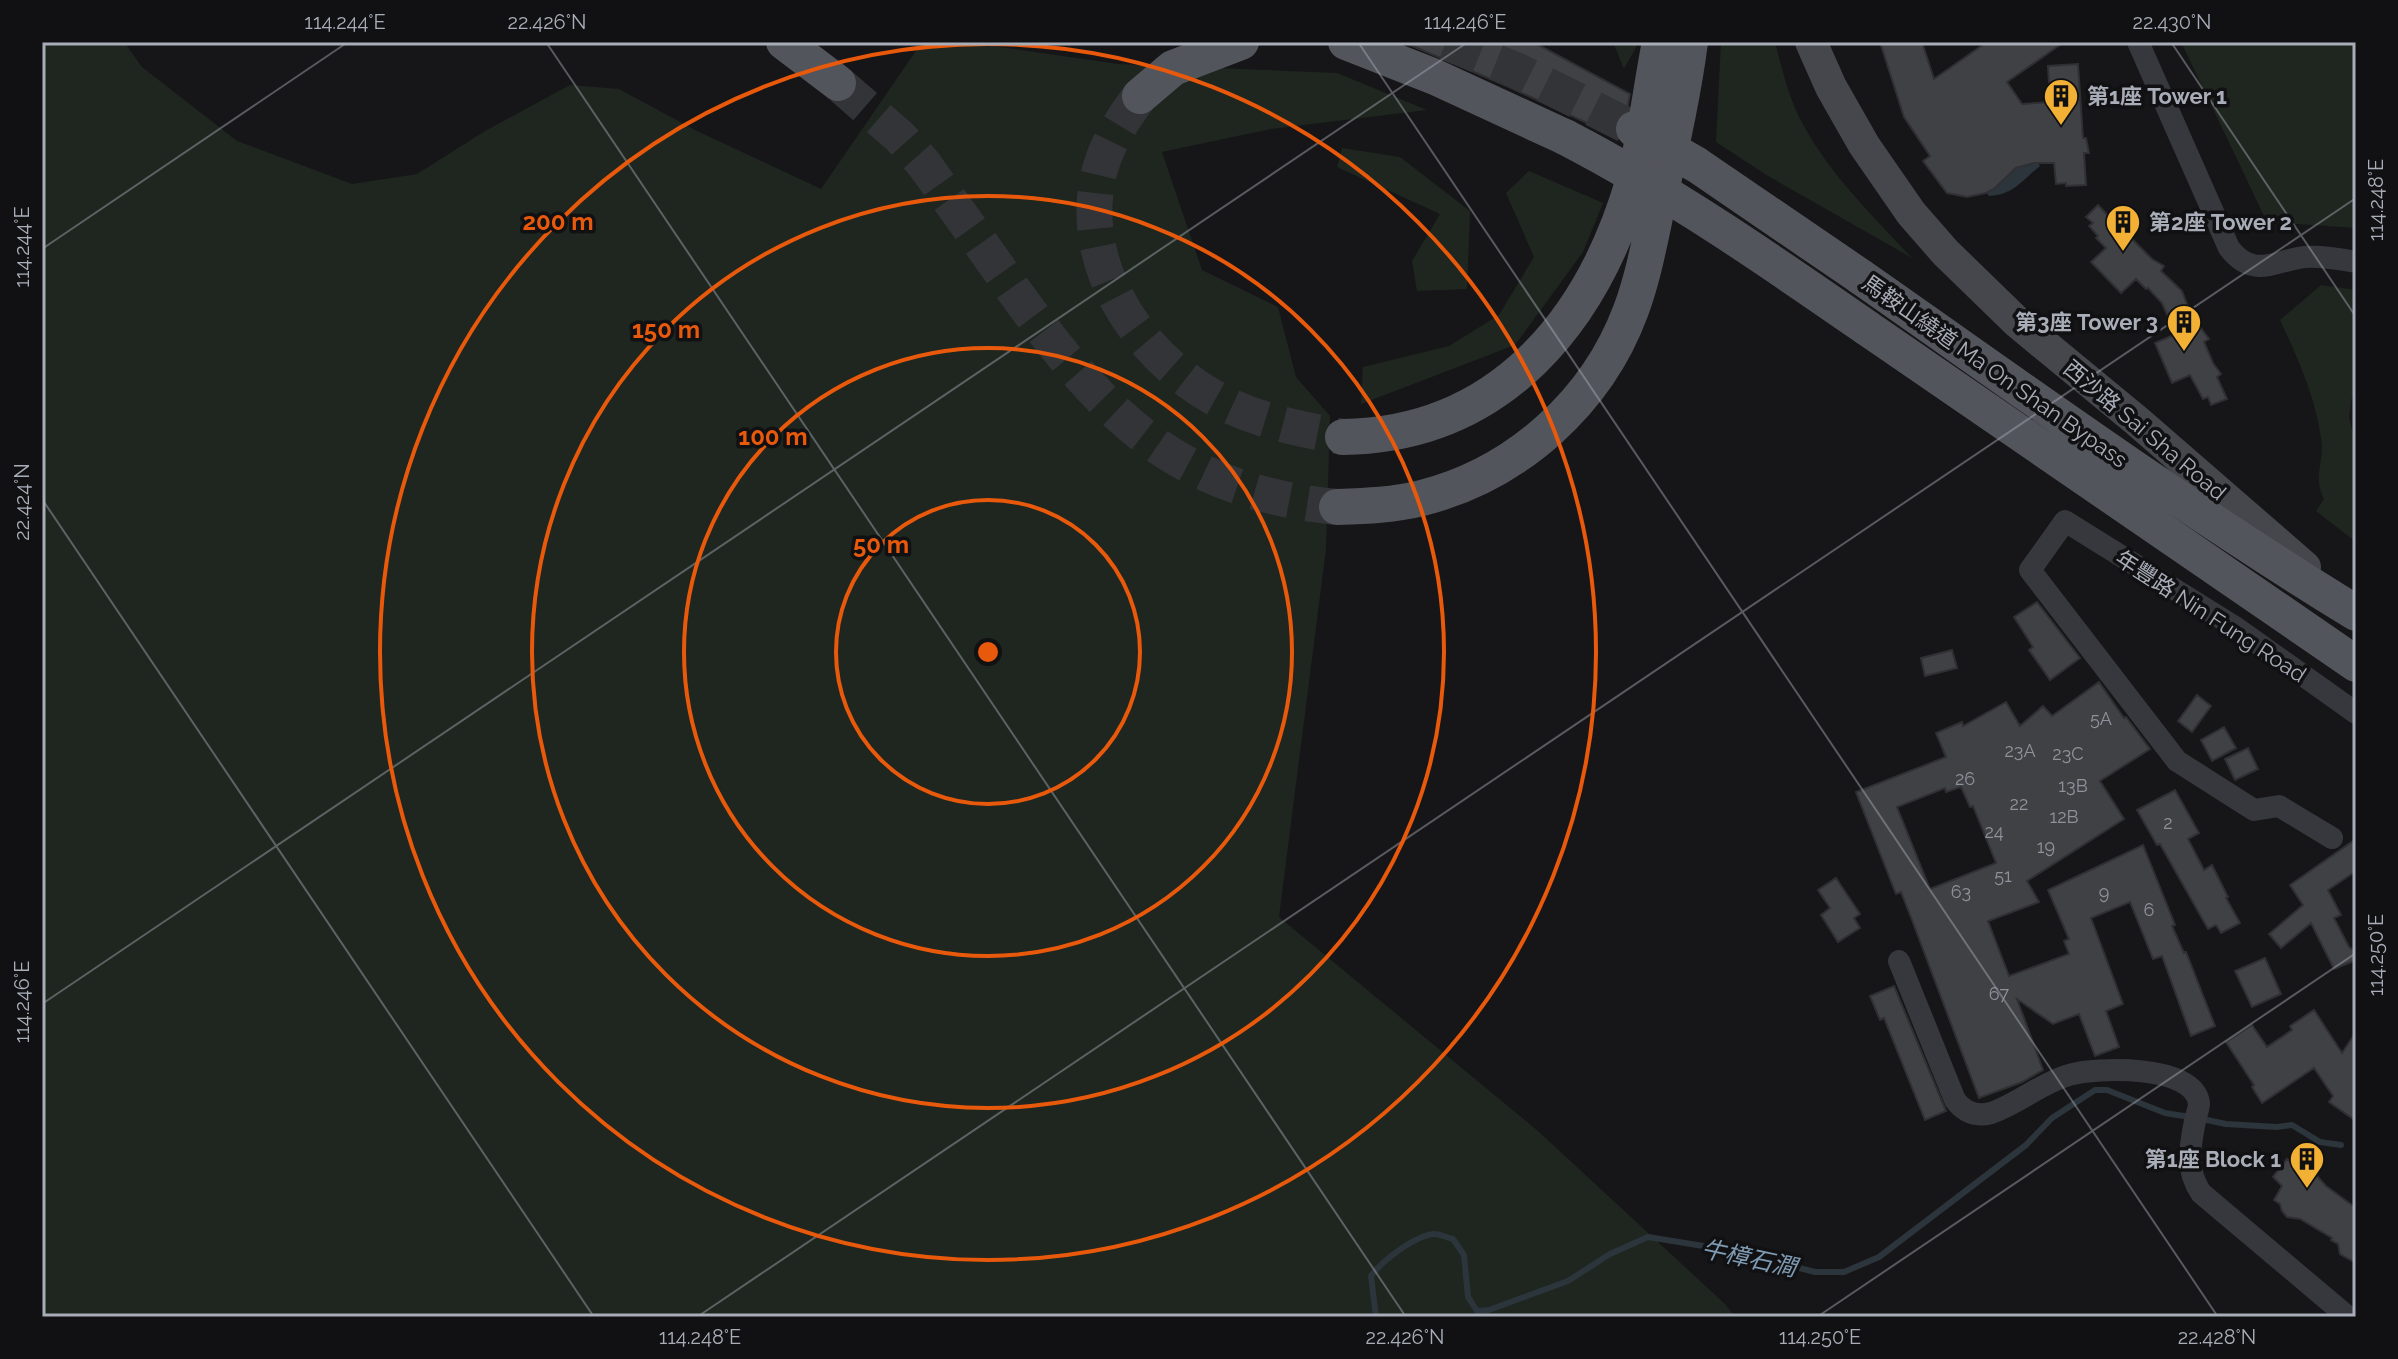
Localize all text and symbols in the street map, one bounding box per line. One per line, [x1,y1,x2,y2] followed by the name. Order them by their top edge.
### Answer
[304,10,386,34] text: 114.244°E
[508,10,586,34] text: 22.426°N
[1424,10,1506,34] text: 114.246°E
[2133,10,2211,34] text: 22.430°N
[2042,77,2080,127] building icon: 第1座 Tower 1
[2087,83,2227,109] place label: 第1座 Tower 1
[2364,159,2388,241] text: 114.248°E
[2104,203,2142,253] building icon: 第2座 Tower 2
[10,206,34,288] text: 114.244°E
[522,207,594,236] text: 200 m
[2149,209,2292,235] place label: 第2座 Tower 2
[1858,269,2132,473] street label: 馬鞍山繞道 Ma On Shan Bypass
[2165,303,2203,353] building icon: 第3座 Tower 3
[2015,309,2158,335] place label: 第3座 Tower 3
[632,315,700,344] text: 150 m
[2059,355,2231,505] street label: 西沙路 Sai Sha Road
[738,422,808,451] text: 100 m
[10,463,34,541] text: 22.424°N
[853,530,909,559] text: 50 m
[2111,545,2311,687] street label: 年豐路 Nin Fung Road
[974,638,1002,666] centre of rings
[2090,708,2112,729] house number: 5A
[2004,740,2036,761] house number: 23A
[2052,743,2084,764] house number: 23C
[1955,768,1975,789] house number: 26
[2058,775,2088,796] house number: 13B
[2010,793,2028,814] house number: 22
[2049,806,2079,827] house number: 12B
[2163,812,2173,833] house number: 2
[1984,821,2004,842] house number: 24
[2037,836,2055,857] house number: 19
[1994,865,2012,886] house number: 51
[1951,881,1971,902] house number: 63
[2099,882,2109,903] house number: 9
[2144,899,2155,920] house number: 6
[2364,914,2388,996] text: 114.250°E
[10,961,34,1043] text: 114.246°E
[1989,983,2010,1004] house number: 67
[2288,1140,2326,1190] building icon: 第1座 Block 1
[2145,1146,2281,1172] place label: 第1座 Block 1
[1699,1234,1802,1283] water label: 牛樟石澗
[659,1325,741,1349] text: 114.248°E
[1366,1325,1444,1349] text: 22.426°N
[1779,1325,1861,1349] text: 114.250°E
[2178,1325,2256,1349] text: 22.428°N

